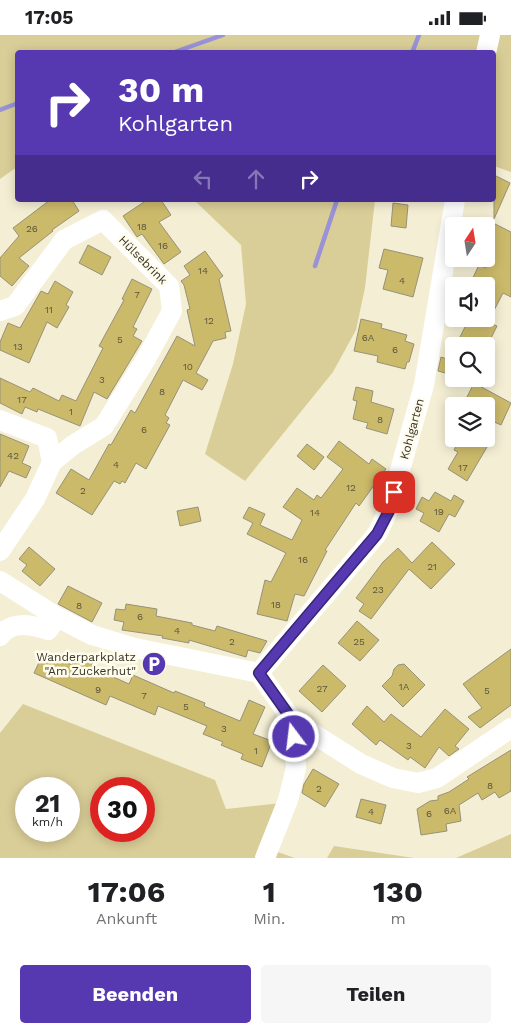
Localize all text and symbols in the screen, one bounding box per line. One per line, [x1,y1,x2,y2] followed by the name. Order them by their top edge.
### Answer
[25,6,73,29] text: 17:05
[118,69,204,111] text: 30 m
[35,70,100,135] icon: right
[118,111,233,136] text: Kohlgarten
[189,165,217,193] icon: left
[242,165,270,193] icon: ahead
[295,165,323,193] icon: right
[445,217,495,267] north arrow
[445,217,495,447] map controls
[137,221,147,232] house number: 18
[26,223,38,234] house number: 26
[116,233,170,287] street label: Hülsebrink
[158,240,168,251] house number: 16
[198,265,208,276] house number: 14
[399,275,405,286] house number: 4
[445,277,495,327] button: sound
[134,289,140,300] house number: 7
[45,304,53,315] house number: 11
[204,315,214,326] house number: 12
[362,332,375,343] house number: 6A
[117,334,123,345] house number: 5
[445,337,495,387] button: search
[13,341,23,352] house number: 13
[392,344,398,355] house number: 6
[183,361,193,372] house number: 10
[99,374,105,385] house number: 3
[159,386,165,397] house number: 8
[17,394,27,405] house number: 17
[397,397,427,461] street label: Kohlgarten
[445,397,495,447] button: layers
[69,406,73,417] house number: 1
[377,414,383,425] house number: 8
[141,424,147,435] house number: 6
[7,450,19,461] house number: 42
[113,459,119,470] house number: 4
[458,462,468,473] house number: 17
[373,471,415,513] pin
[380,478,408,506] icon: arrive
[346,482,356,493] house number: 12
[80,485,86,496] house number: 2
[434,506,444,517] house number: 19
[310,507,320,518] house number: 14
[298,554,308,565] house number: 16
[427,561,437,572] house number: 21
[372,584,384,595] house number: 23
[271,599,281,610] house number: 18
[76,600,82,611] house number: 8
[137,611,143,622] house number: 6
[174,625,180,636] house number: 4
[229,636,235,647] house number: 2
[353,636,365,647] house number: 25
[36,650,136,678] place label: Wanderparkplatz "Am Zuckerhut"
[141,651,167,677] parking icon: Wanderparkplatz "Am Zuckerhut"
[399,681,410,692] house number: 1A
[316,683,328,694] house number: 27
[95,684,101,695] house number: 9
[484,685,490,696] house number: 5
[141,690,147,701] house number: 7
[183,701,189,712] house number: 5
[267,710,319,762] position arrow
[221,723,227,734] house number: 3
[406,740,412,751] house number: 3
[254,745,258,756] house number: 1
[90,777,155,842] speed limit sign: 30
[487,780,493,791] house number: 8
[316,783,322,794] house number: 2
[35,789,60,818] text: 21
[444,805,457,816] house number: 6A
[368,806,374,817] house number: 4
[426,808,432,819] house number: 6
[32,815,63,829] text: km/h
[88,874,165,909] text: 17:06
[263,874,276,909] text: 1
[373,874,423,909] text: 130
[96,909,157,928] text: Ankunft
[253,909,285,928] text: Min.
[390,909,406,928] text: m
[20,965,251,1023] button: Beenden
[261,965,491,1023] button: Teilen

